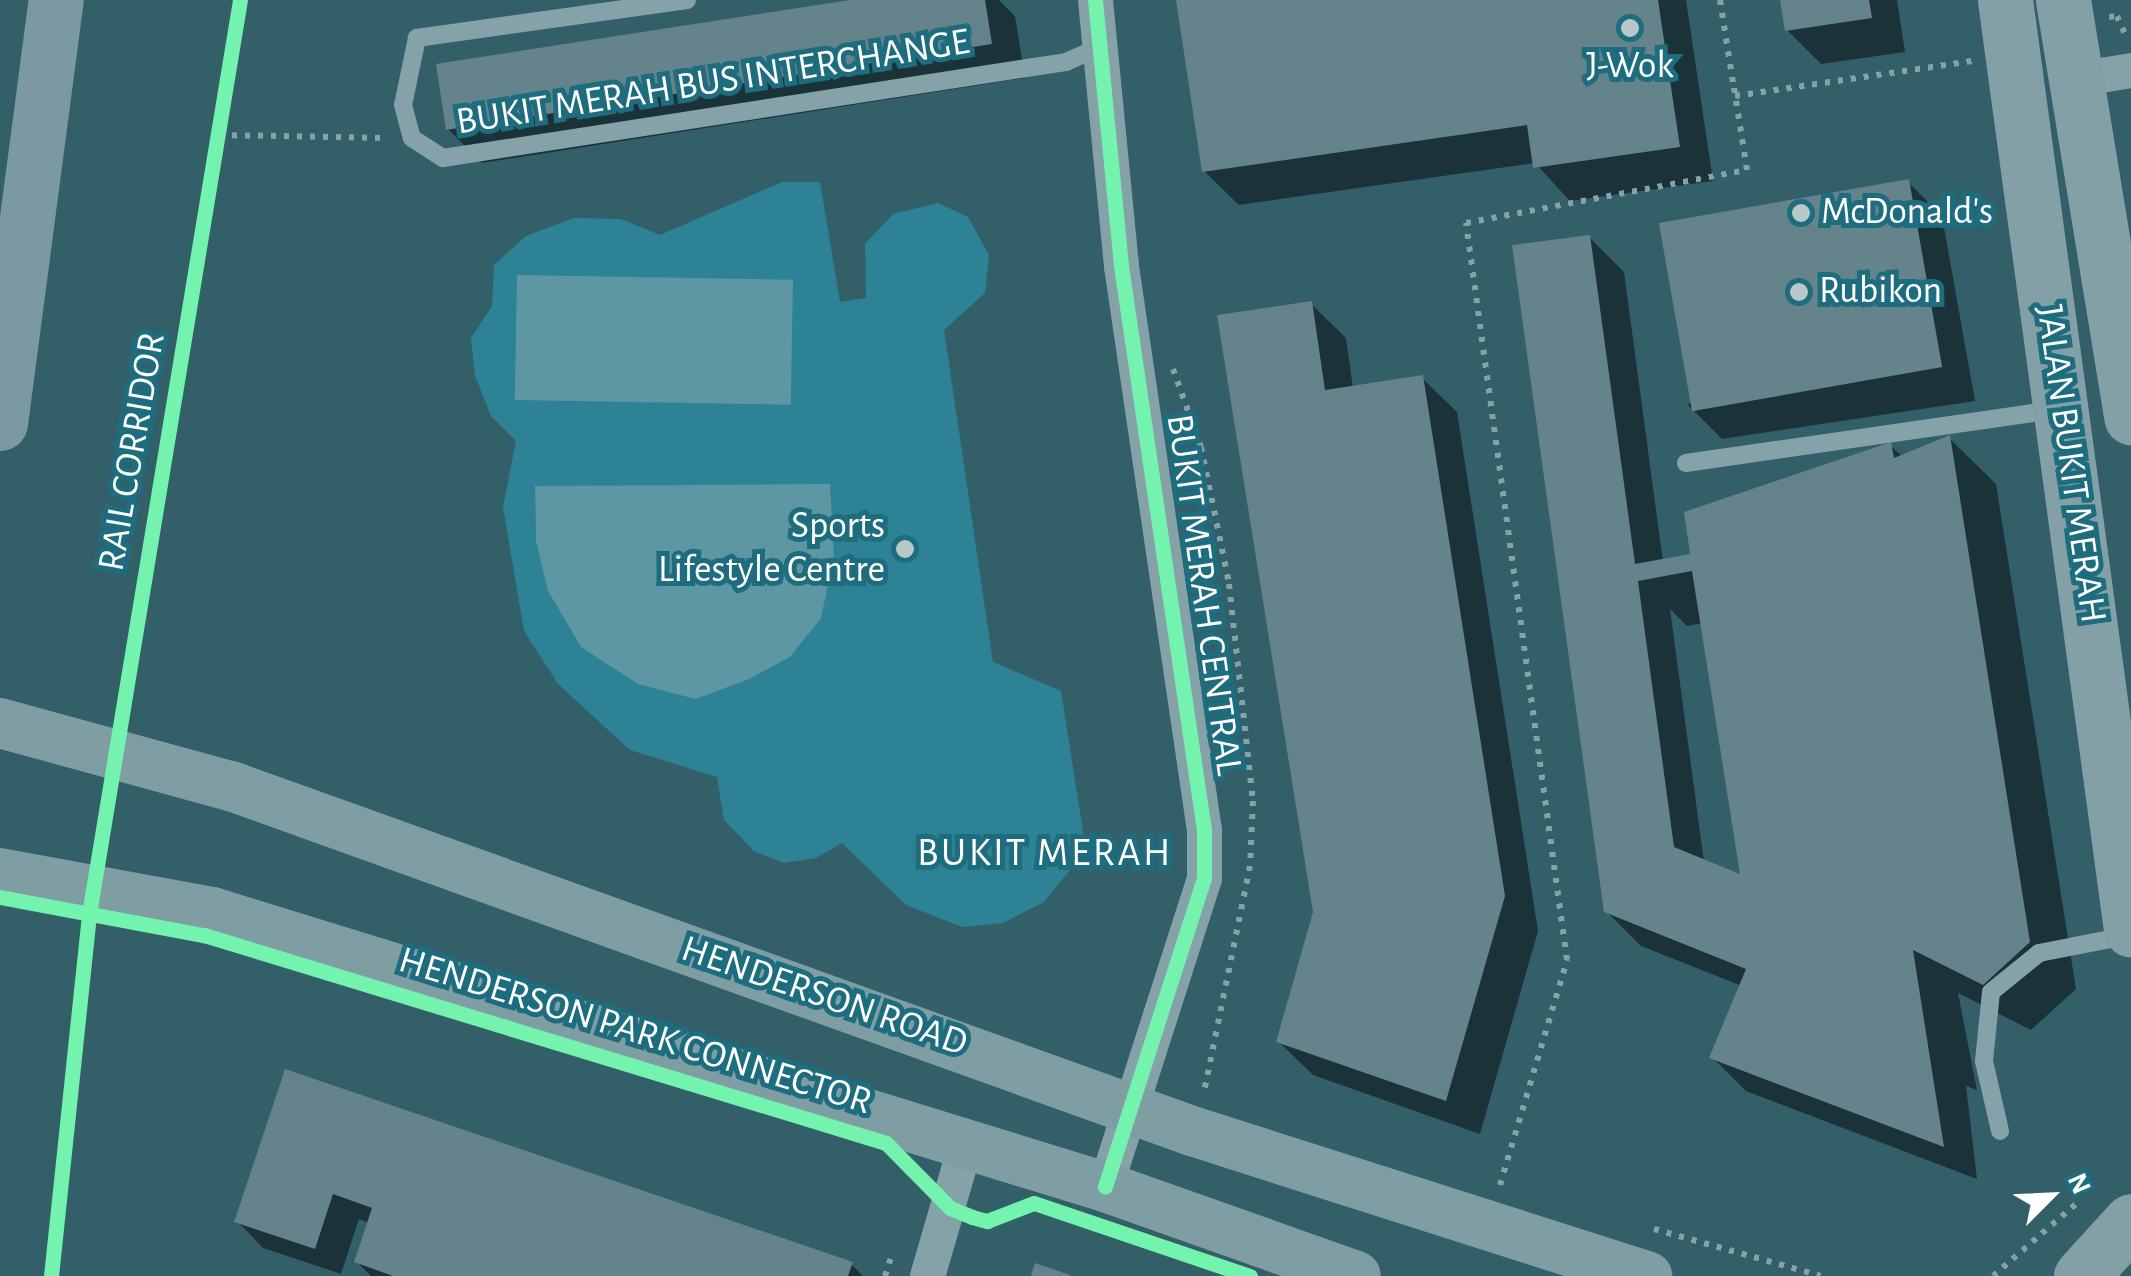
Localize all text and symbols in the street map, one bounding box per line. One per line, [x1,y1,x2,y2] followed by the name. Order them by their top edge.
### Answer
[1619,17,1641,39] marker: J-Wok
[453,20,973,146] street label: BUKIT MERAH BUS INTERCHANGE
[1586,44,1674,90] place label: J-Wok
[1821,190,1993,236] place label: McDonald's
[1790,202,1812,224] marker: McDonald's
[1819,269,1942,315] place label: Rubikon
[1788,281,1810,303] marker: Rubikon
[2025,302,2115,626] street label: JALAN BUKIT MERAH
[90,329,176,575] street label: RAIL CORRIDOR
[1155,412,1251,778] street label: BUKIT MERAH CENTRAL
[658,504,885,594] place label: Sports Lifestyle Centre
[894,538,916,560] marker: Sports Lifestyle Centre
[917,829,1173,877] district label: BUKIT MERAH
[675,927,973,1067] street label: HENDERSON ROAD
[393,938,877,1126] street label: HENDERSON PARK CONNECTOR
[2001,1146,2101,1246] north arrow
[2062,1169,2095,1198] text: N

